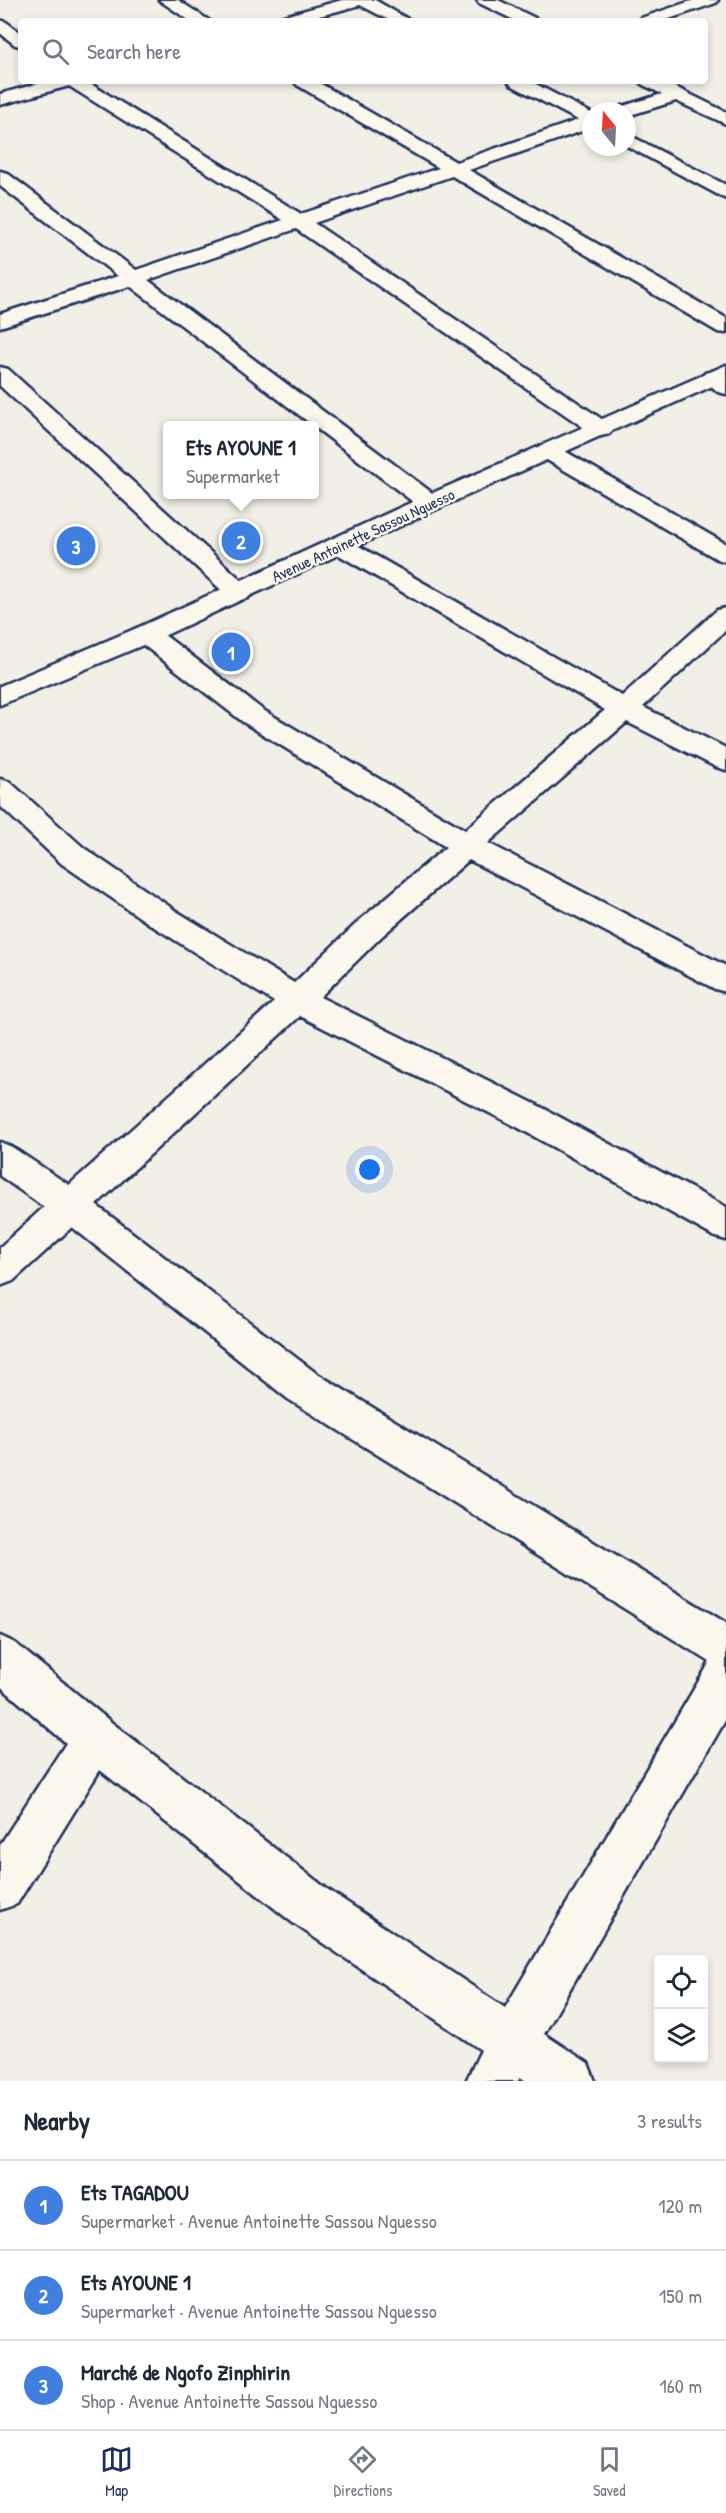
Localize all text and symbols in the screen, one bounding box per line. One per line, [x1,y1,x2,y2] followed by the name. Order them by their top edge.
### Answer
[18,18,708,84] search box
[39,35,72,68] icon: search
[87,36,181,66] text: Search here
[582,102,636,156] north arrow
[163,421,319,499] popup
[186,432,296,462] text: Ets AYOUNE 1
[186,462,280,489] text: Supermarket
[268,483,458,587] street label: Avenue Antoinette Sassou Nguesso
[222,518,260,564] pin: 2
[56,524,96,568] pin: 3
[212,630,250,674] pin: 1
[355,1155,384,1184] your location
[654,1955,708,2063] map controls
[654,1955,708,2009] button: locate
[654,2009,708,2063] button: layers
[24,2103,90,2138] text: Nearby
[637,2107,702,2134] text: 3 results
[81,2177,189,2207] text: Ets TAGADOU
[40,2192,47,2219] text: 1
[658,2192,702,2219] text: 120 m
[81,2207,437,2234] text: Supermarket · Avenue Antoinette Sassou Nguesso
[81,2267,191,2297] text: Ets AYOUNE 1
[39,2282,48,2309] text: 2
[659,2282,702,2309] text: 150 m
[81,2297,437,2324] text: Supermarket · Avenue Antoinette Sassou Nguesso
[81,2357,290,2387] text: Marché de Ngofo Zinphirin
[39,2372,48,2399] text: 3
[660,2372,702,2399] text: 160 m
[81,2387,377,2414] text: Shop · Avenue Antoinette Sassou Nguesso
[100,2443,133,2501] tab: Map
[334,2443,392,2501] tab: Directions
[593,2443,626,2501] tab: Saved

